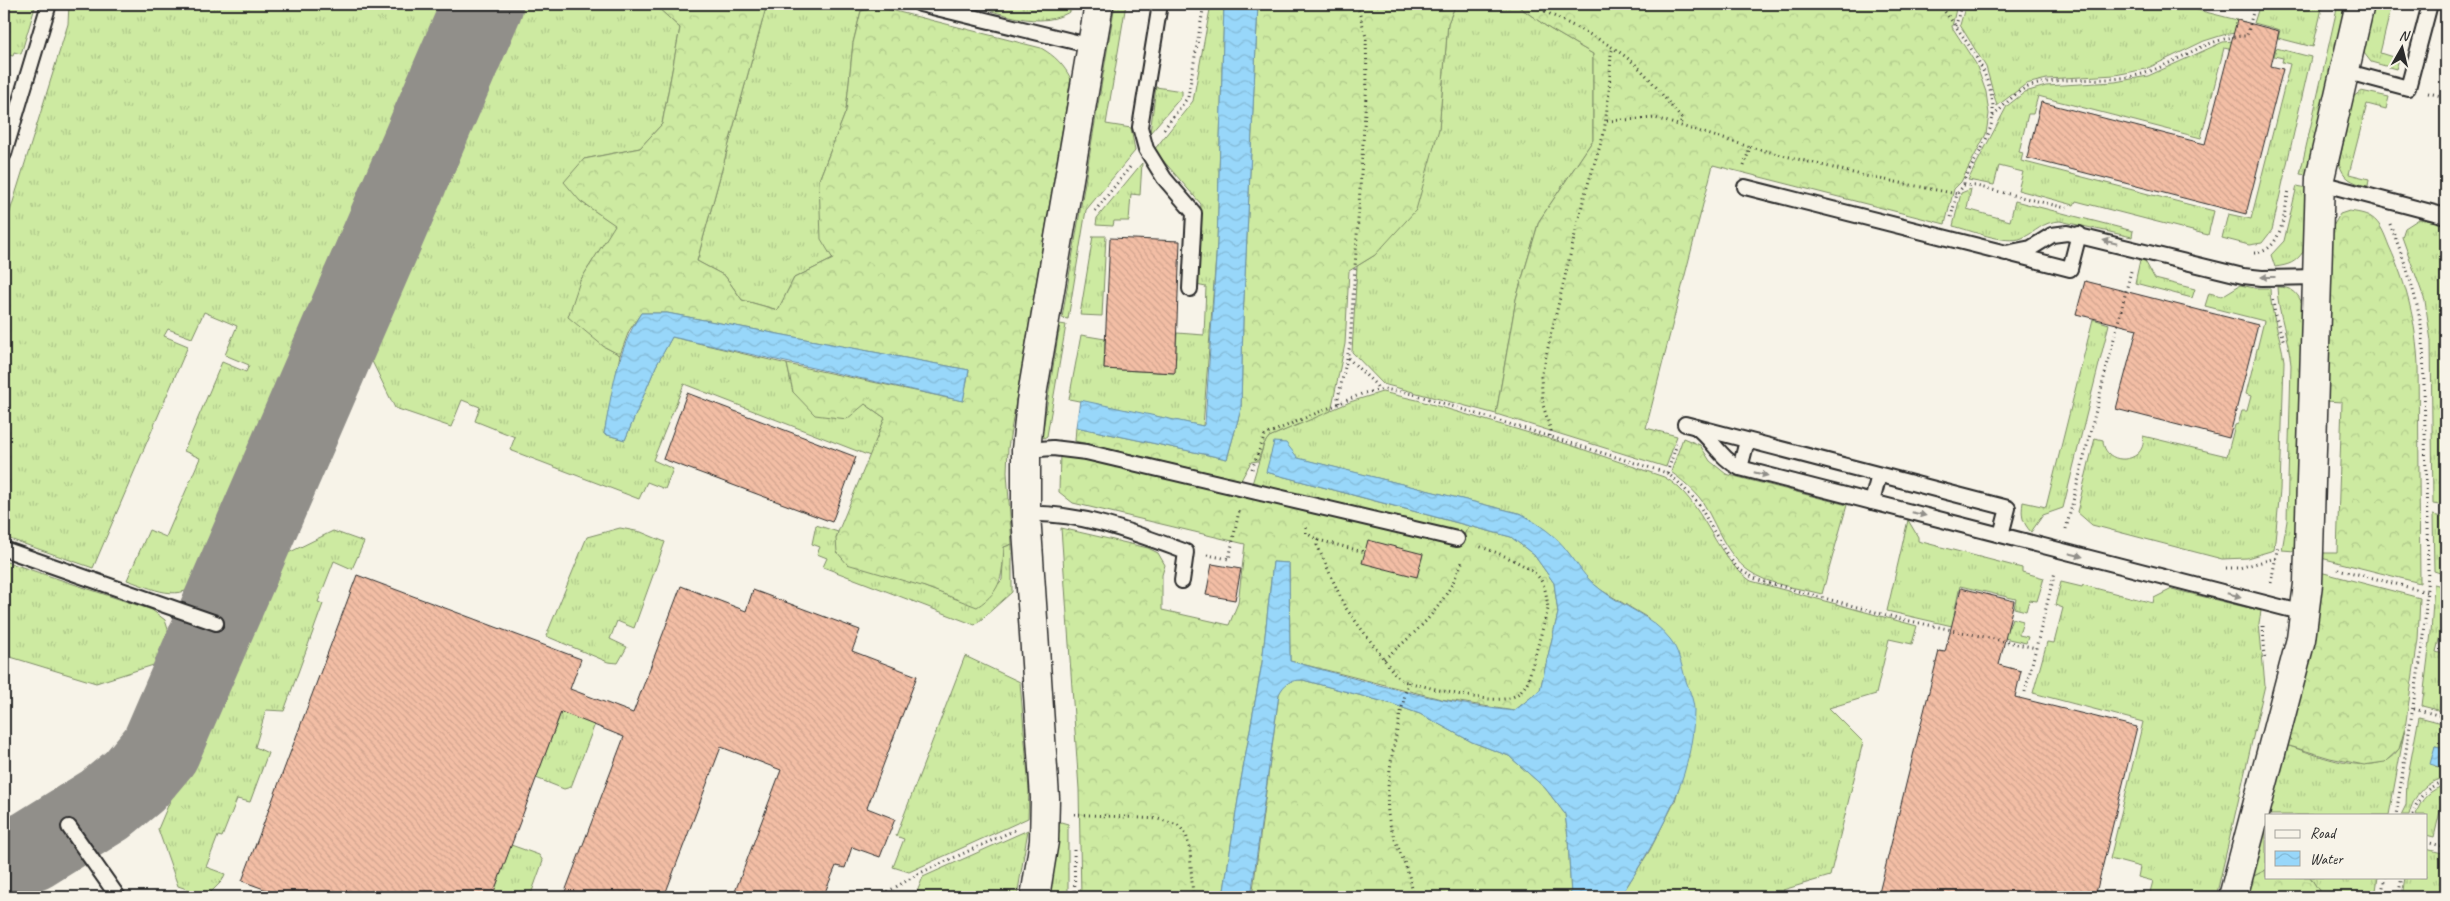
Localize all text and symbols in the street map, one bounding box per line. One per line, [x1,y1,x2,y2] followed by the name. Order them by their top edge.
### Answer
[2378,22,2428,72] north arrow
[2398,27,2412,45] text: N
[2102,238,2117,246] one-way arrow
[2260,273,2276,281] one-way arrow
[1754,470,1769,478] one-way arrow
[1911,510,1926,518] one-way arrow
[2069,551,2084,559] one-way arrow
[2226,591,2241,599] one-way arrow
[2265,814,2428,878] legend
[2310,824,2337,843] text: Road
[2310,850,2344,869] text: Water

